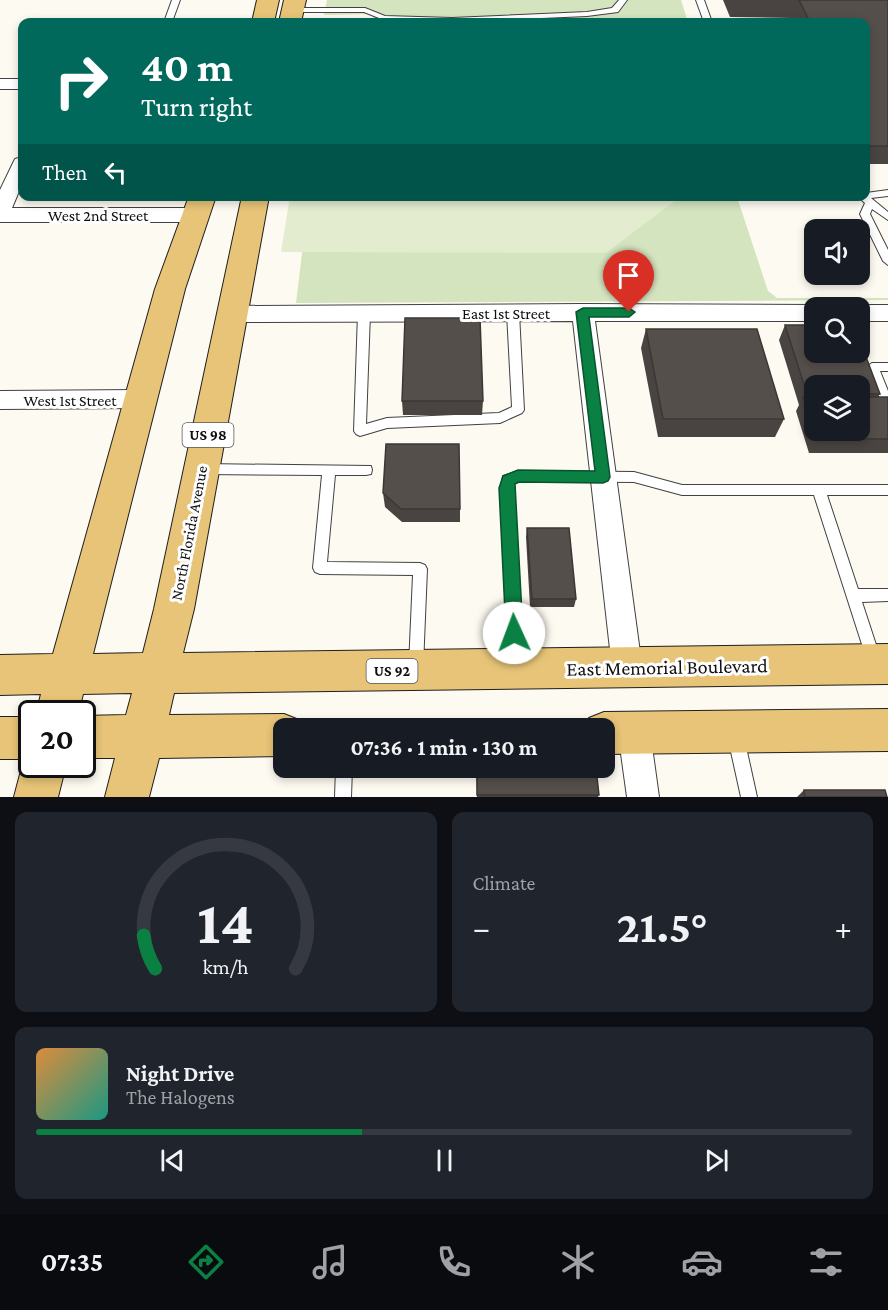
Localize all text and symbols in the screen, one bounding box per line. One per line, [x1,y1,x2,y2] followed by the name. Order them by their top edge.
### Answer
[42,42,120,120] icon: right
[141,43,233,90] text: 40 m
[141,92,252,122] text: Turn right
[99,156,132,189] icon: left
[42,160,87,185] text: Then
[48,207,149,224] street label: West 2nd Street
[804,219,870,441] map controls
[804,219,870,285] button: sound
[603,250,654,312] pin
[612,259,645,292] icon: arrive
[804,297,870,363] button: search
[462,305,551,322] street label: East 1st Street
[804,375,870,441] button: layers
[24,392,117,409] street label: West 1st Street
[182,423,234,447] road number: US 98
[168,464,210,602] street label: North Florida Avenue
[482,601,546,665] position arrow
[566,654,768,680] street label: East Memorial Boulevard
[366,659,418,683] road number: US 92
[18,700,96,778] speed limit sign: 20
[351,735,537,760] text: 07:36 · 1 min · 130 m
[473,872,535,894] text: Climate
[197,887,254,956] text: 14
[617,902,708,952] text: 21.5°
[473,909,490,946] text: −
[835,909,852,946] text: +
[203,955,249,979] text: km/h
[126,1061,234,1086] text: Night Drive
[126,1086,235,1108] text: The Halogens
[156,1144,189,1177] icon: previous
[428,1144,461,1177] icon: pause
[700,1144,733,1177] icon: next
[185,1241,227,1283] icon: directions
[309,1241,351,1283] icon: music
[433,1241,475,1283] icon: phone
[557,1241,599,1283] icon: climate
[681,1241,723,1283] icon: car
[805,1241,847,1283] icon: filters
[41,1247,103,1277] text: 07:35

